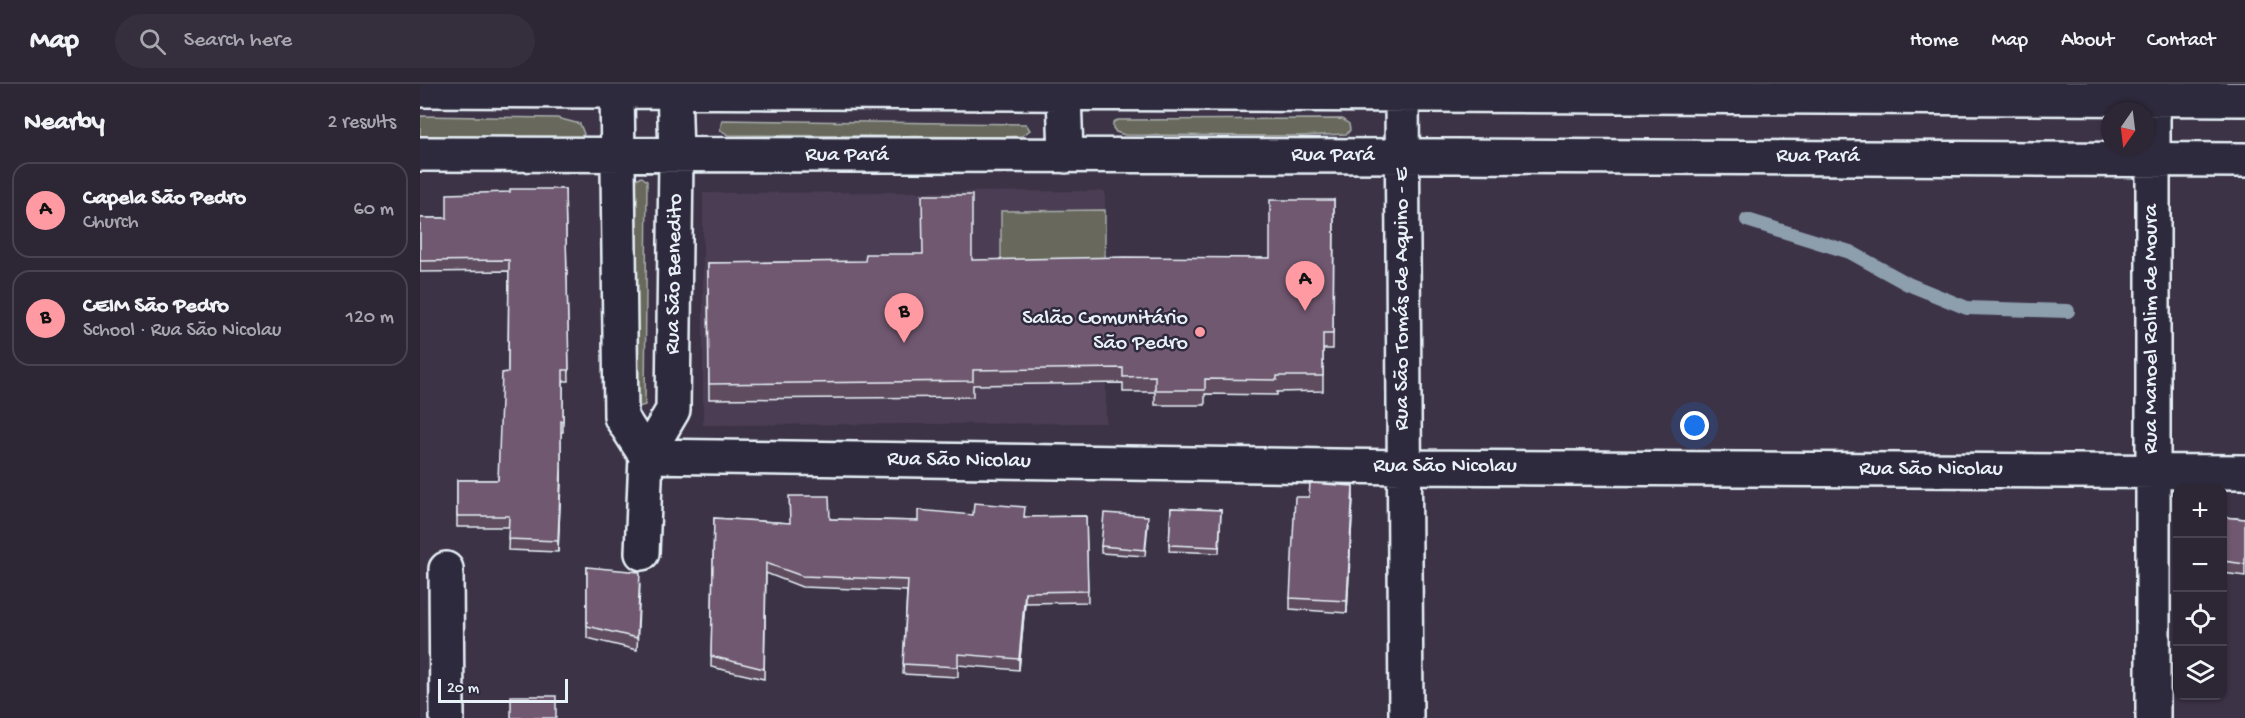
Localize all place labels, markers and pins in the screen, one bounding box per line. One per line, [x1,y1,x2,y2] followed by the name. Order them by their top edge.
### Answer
[1286,262,1324,311] pin: A
[884,294,924,343] pin: B
[1022,306,1188,357] place label: Salão Comunitário São Pedro
[1193,325,1207,339] marker: Salão Comunitário São Pedro

